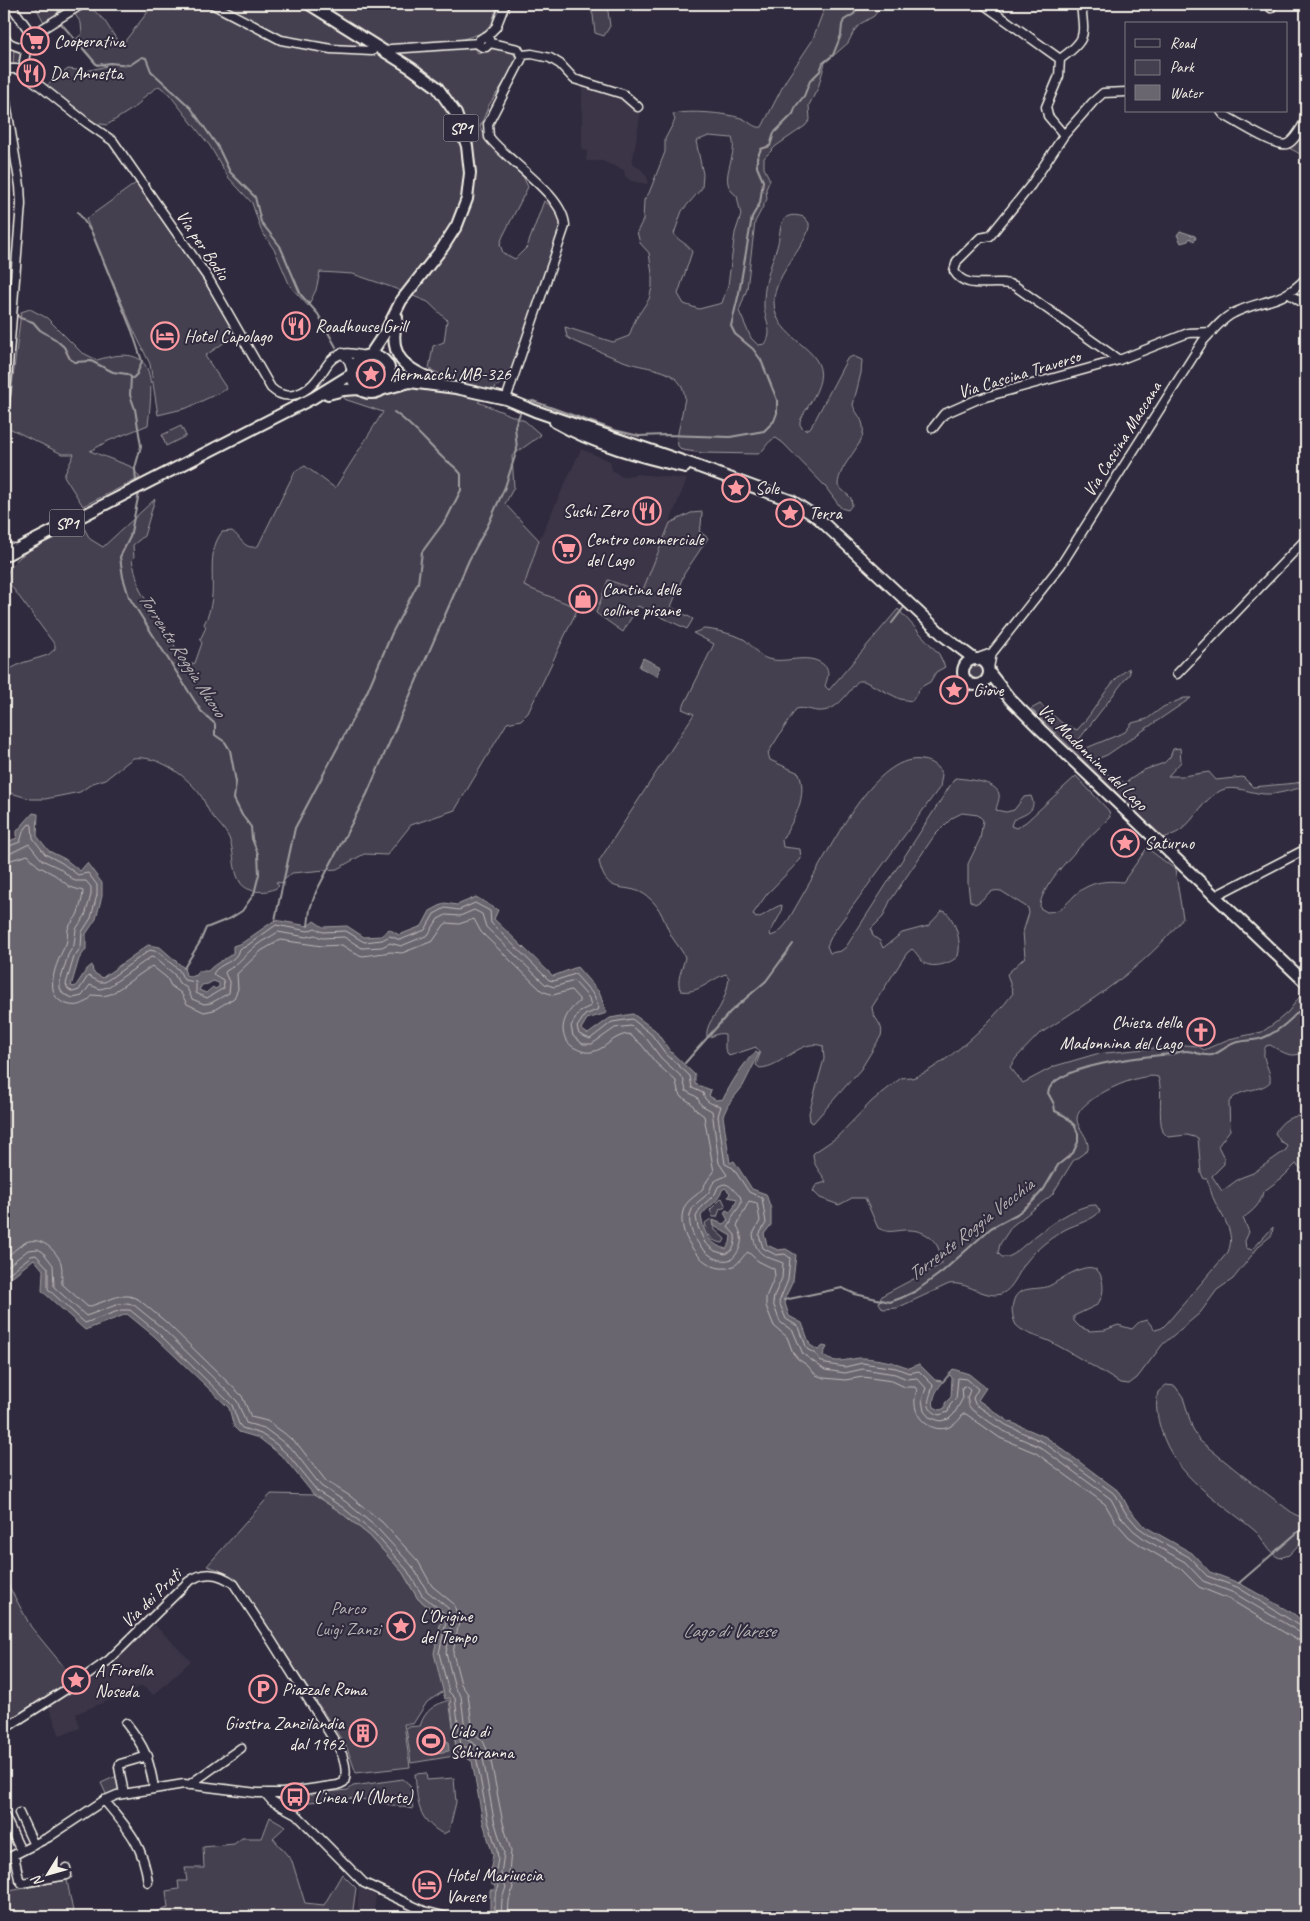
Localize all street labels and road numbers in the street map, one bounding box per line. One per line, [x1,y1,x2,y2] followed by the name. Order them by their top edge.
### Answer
[444,115,478,142] road number: SP1
[172,206,235,286] street label: Via per Bodio
[955,344,1084,403] street label: Via Cascina Traverso
[1078,376,1167,501] street label: Via Cascina Maccana
[50,509,84,536] road number: SP1
[1033,699,1154,816] street label: Via Madonnina del Lago
[116,1562,188,1632] street label: Via dei Prati

